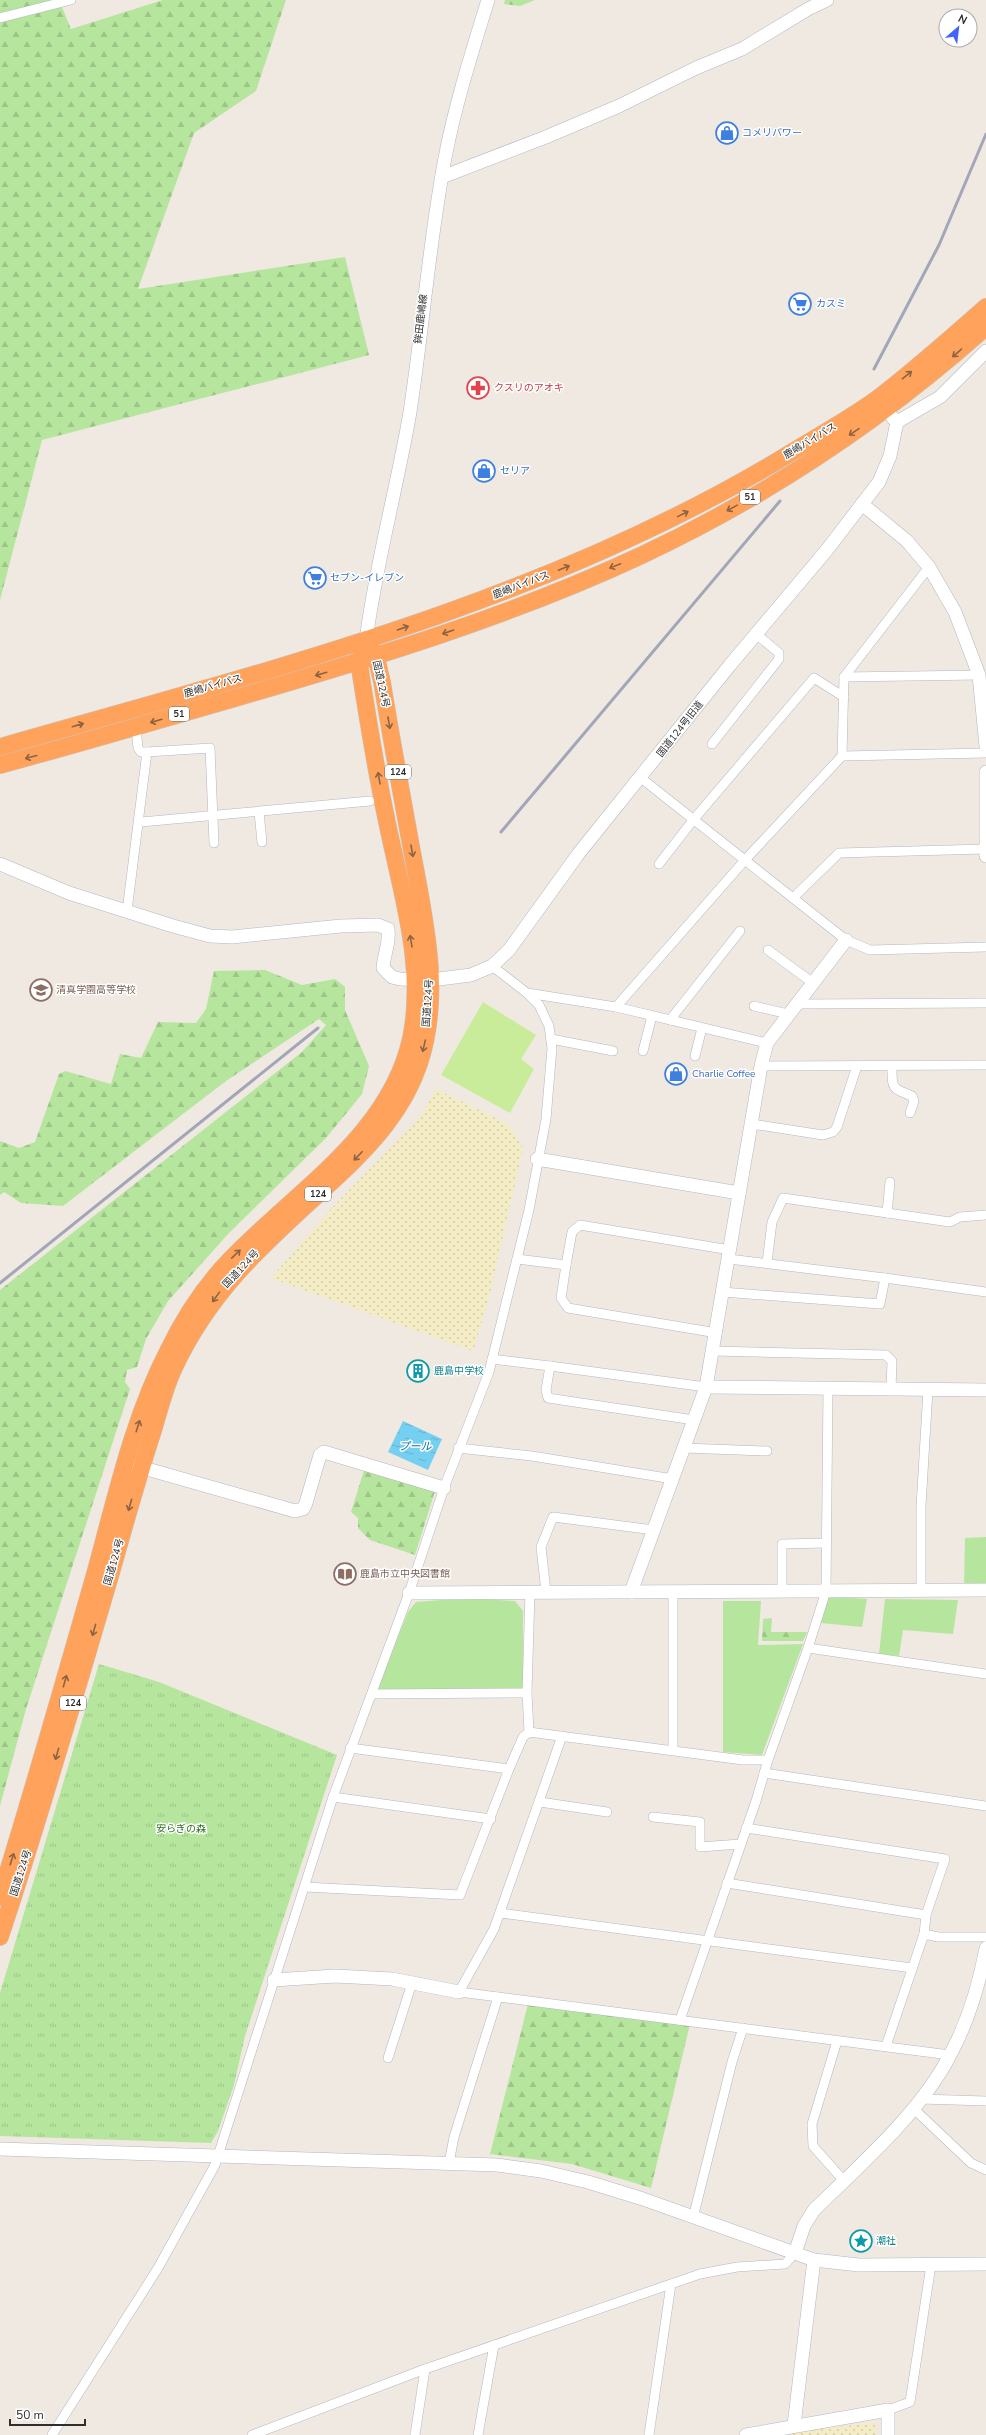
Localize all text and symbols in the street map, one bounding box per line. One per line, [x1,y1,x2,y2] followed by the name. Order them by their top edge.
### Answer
[938,8,978,48] north arrow
[955,11,970,28] text: N
[714,120,740,146] shop icon: コメリパワー
[742,126,802,140] place label: コメリパワー
[787,291,813,317] supermarket icon: カスミ
[411,293,431,345] street label: 鉾田鹿嶋線
[816,297,846,311] place label: カスミ
[952,348,962,357] one-way arrow
[901,370,912,379] one-way arrow
[465,375,491,401] pharmacy icon: クスリのアオキ
[494,381,564,395] place label: クスリのアオキ
[781,420,839,462] street label: 鹿嶋バイパス
[849,428,860,436] one-way arrow
[471,458,497,484] shop icon: セリア
[500,464,530,478] place label: セリア
[740,490,760,504] road number: 51
[726,504,738,512] one-way arrow
[676,510,688,517] one-way arrow
[610,563,622,570] one-way arrow
[558,564,570,571] one-way arrow
[302,565,328,591] supermarket icon: セブン-イレブン
[491,568,551,602] street label: 鹿嶋バイパス
[330,571,404,585] place label: セブン-イレブン
[397,624,410,631] one-way arrow
[442,629,455,636] one-way arrow
[369,659,393,709] street label: 国道124号
[182,671,244,701] street label: 鹿嶋バイパス
[315,671,328,678] one-way arrow
[654,698,706,760] street label: 国道124号旧道
[169,707,189,721] road number: 51
[385,716,393,729] one-way arrow
[149,718,162,725] one-way arrow
[71,720,84,728] one-way arrow
[24,753,37,761] one-way arrow
[385,765,411,779] road number: 124
[374,771,382,784] one-way arrow
[408,844,416,857] one-way arrow
[407,935,415,948] one-way arrow
[28,977,54,1003] school or university icon: 清真学園高等学校
[419,979,437,1027] street label: 国道124号
[56,983,136,997] place label: 清真学園高等学校
[419,1040,427,1053] one-way arrow
[663,1061,689,1087] shop icon: Charlie Coffee
[692,1067,755,1081] place label: Charlie Coffee
[353,1151,363,1161] one-way arrow
[305,1187,331,1201] road number: 124
[220,1247,262,1291] street label: 国道124号
[231,1249,241,1259] one-way arrow
[212,1291,220,1302] one-way arrow
[405,1358,431,1384] building icon: 鹿島中学校
[434,1364,484,1378] place label: 鹿島中学校
[135,1419,142,1432] one-way arrow
[399,1439,432,1454] water label: プール
[126,1498,133,1511] one-way arrow
[101,1537,127,1587] street label: 国道124号
[332,1561,358,1587] library icon: 鹿島市立中央図書館
[360,1567,450,1581] place label: 鹿島市立中央図書館
[90,1623,97,1636] one-way arrow
[62,1675,69,1688] one-way arrow
[60,1696,86,1710] road number: 124
[53,1748,60,1761] one-way arrow
[156,1822,206,1836] park label: 安らぎの森
[7,1848,35,1898] street label: 国道124号
[9,1853,16,1866] one-way arrow
[848,2228,874,2254] place icon: 潮社
[876,2234,896,2248] place label: 潮社
[10,2401,85,2427] scale bar
[16,2407,44,2423] text: 50 m

